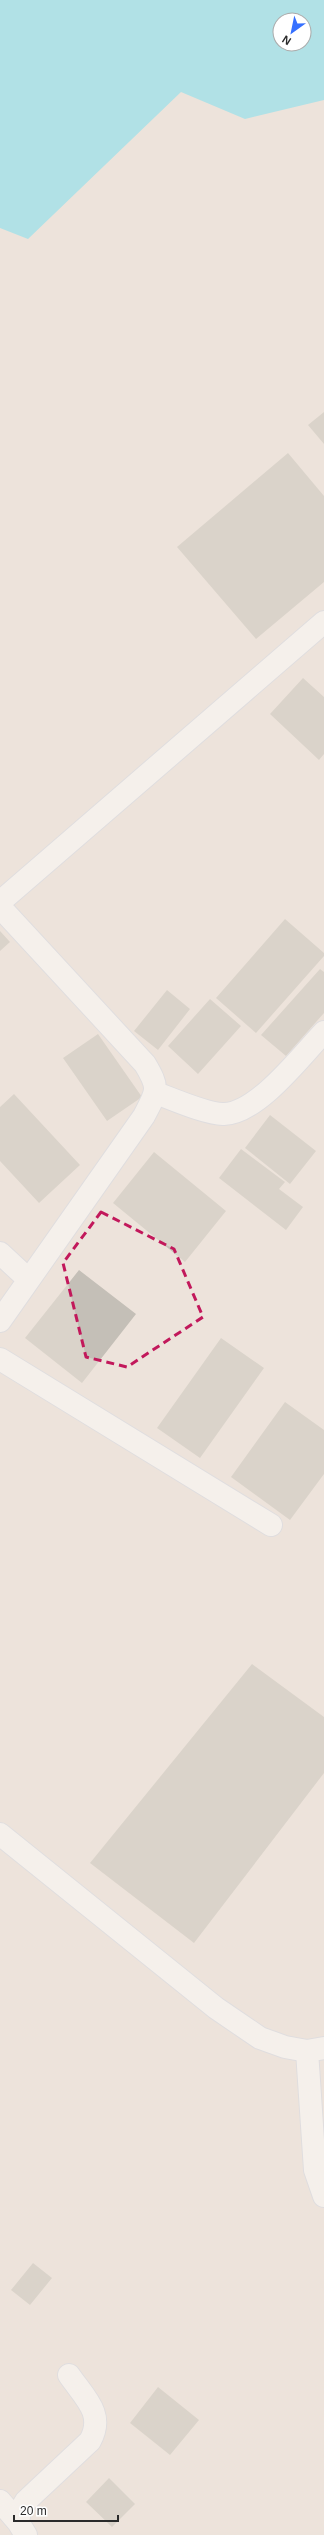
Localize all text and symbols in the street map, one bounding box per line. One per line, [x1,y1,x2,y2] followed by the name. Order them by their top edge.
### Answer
[272,12,312,52] north arrow
[280,33,293,48] text: N
[14,2497,118,2523] scale bar
[20,2504,47,2518] text: 20 m

